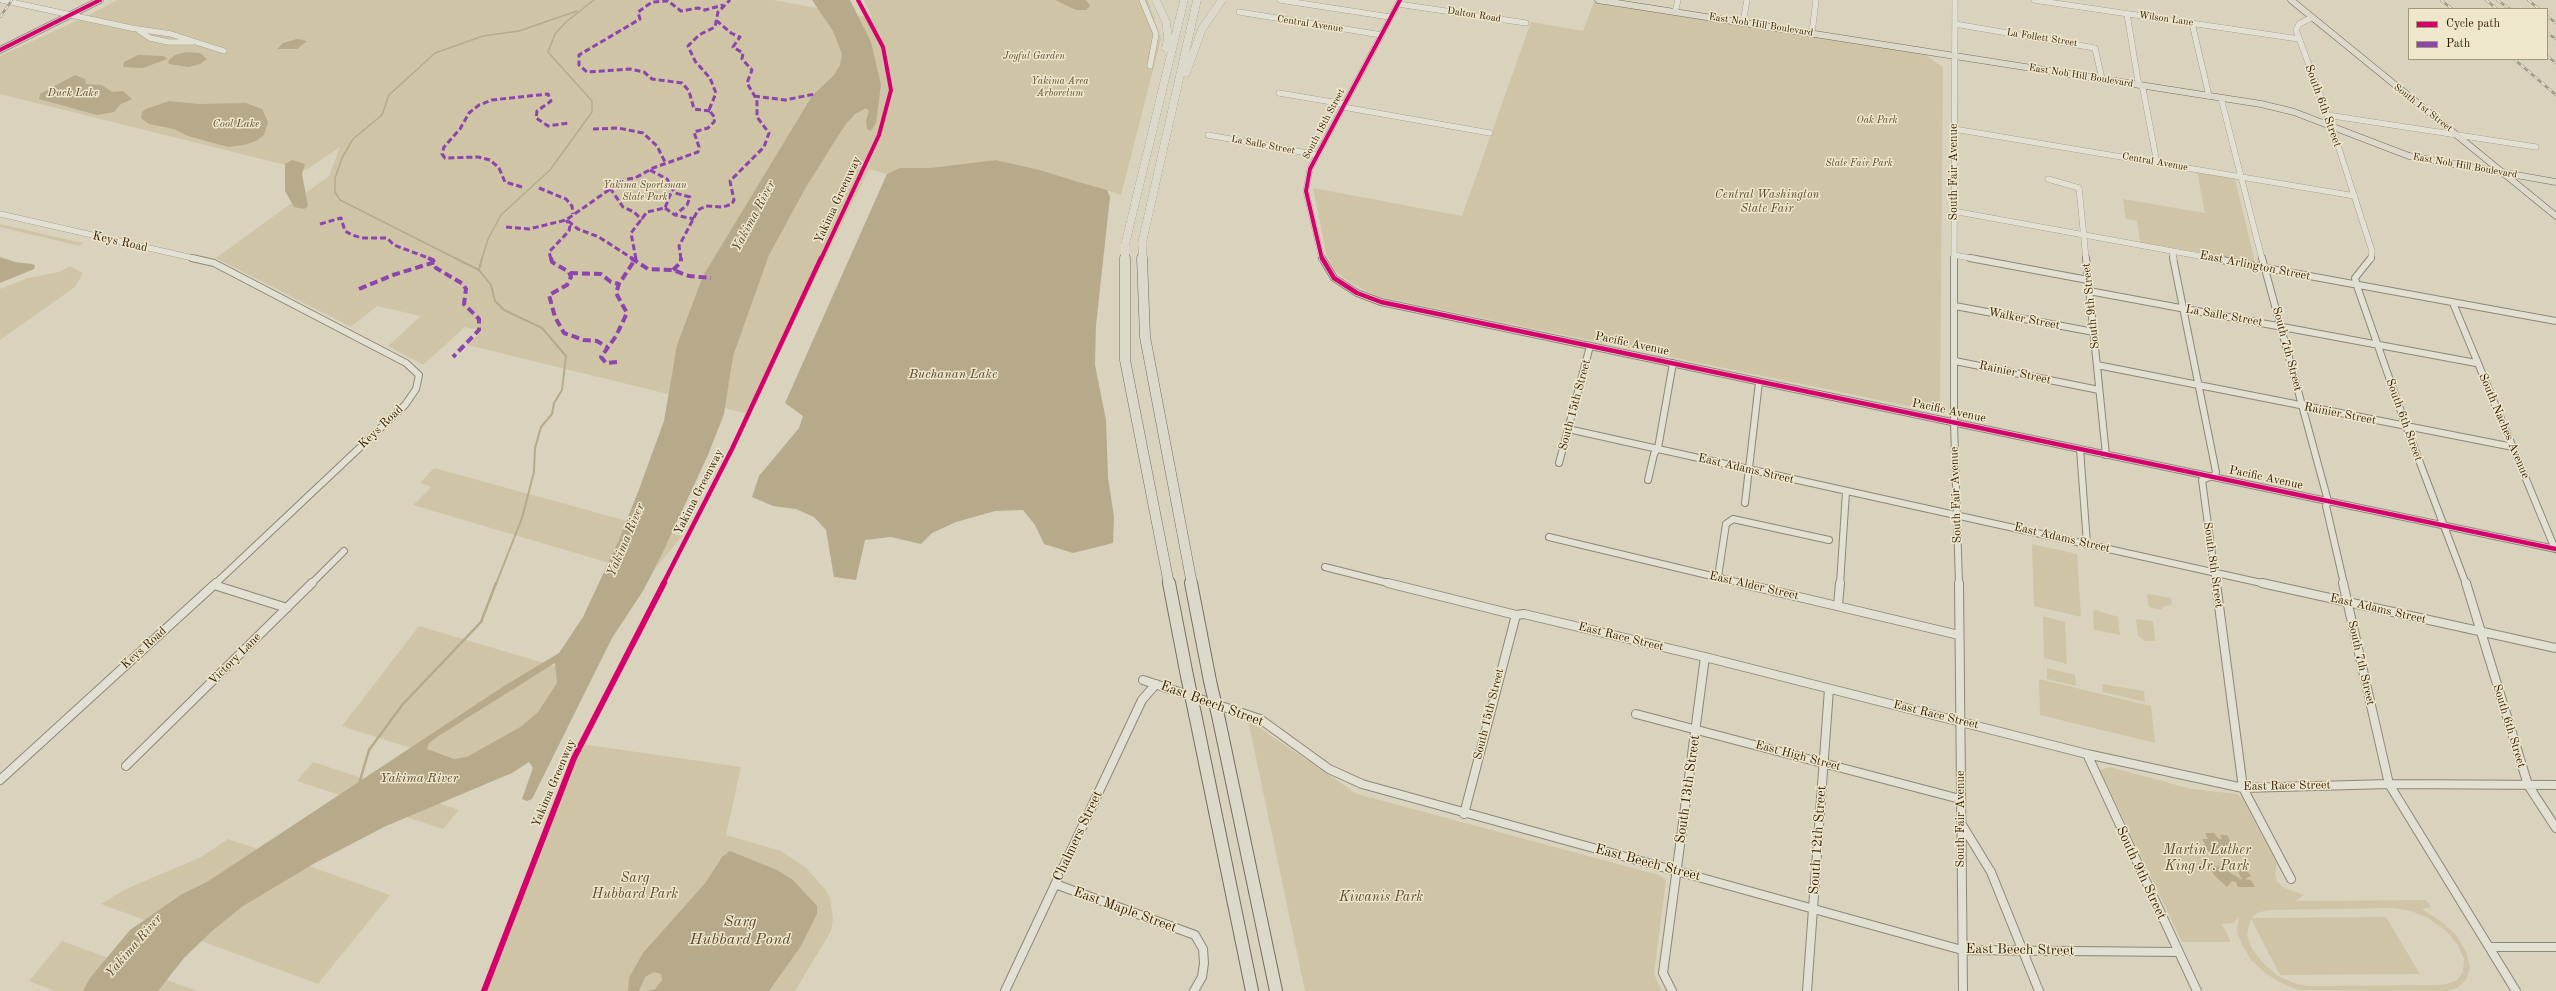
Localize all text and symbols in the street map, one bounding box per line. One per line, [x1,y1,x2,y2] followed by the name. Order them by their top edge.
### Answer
[1446,5,1502,25] street label: Dalton Road
[2408,8,2548,60] legend
[2138,9,2194,29] street label: Wilson Lane
[1708,11,1814,39] street label: East Nob Hill Boulevard
[1276,13,1344,35] street label: Central Avenue
[2446,18,2500,30] text: Cycle path
[2006,26,2078,50] street label: La Follett Street
[2446,38,2470,50] text: Path
[1003,50,1065,62] park label: Joyful Garden
[2028,62,2134,90] street label: East Nob Hill Boulevard
[2301,63,2345,149] street label: South 6th Street
[1031,75,1089,98] park label: Yakima Area Arboretum
[2391,81,2455,135] street label: South 1st Street
[48,86,98,100] water label: Duck Lake
[1300,87,1348,161] street label: South 18th Street
[1857,114,1897,126] park label: Oak Park
[212,117,260,131] water label: Cool Lake
[1947,124,1961,220] street label: South Fair Avenue
[1230,133,1296,157] street label: La Salle Street
[2121,150,2189,174] street label: Central Avenue
[2412,151,2518,181] street label: East Nob Hill Boulevard
[812,154,864,246] street label: Yakima Greenway
[1825,157,1893,169] park label: State Fair Park
[729,178,779,254] water label: Yakima River
[603,179,687,202] park label: Yakima Sportsman State Park
[1715,188,1819,216] park label: Central Washington State Fair
[91,229,149,255] street label: Keys Road
[2199,248,2311,284] street label: East Arlington Street
[2079,262,2103,350] street label: South 9th Street
[2184,302,2264,330] street label: La Salle Street
[1987,305,2061,333] street label: Walker Street
[2269,305,2305,393] street label: South 7th Street
[1594,329,1670,359] street label: Pacific Avenue
[1556,358,1594,452] street label: South 15th Street
[1978,358,2052,388] street label: Rainier Street
[909,367,997,383] water label: Buchanan Lake
[2475,371,2533,481] street label: South Naches Avenue
[2382,377,2426,463] street label: South 6th Street
[1911,396,1987,426] street label: Pacific Avenue
[2303,400,2377,428] street label: Rainier Street
[356,402,406,452] street label: Keys Road
[1947,446,1965,544] street label: South Fair Avenue
[671,447,727,537] street label: Yakima Greenway
[1697,451,1795,487] street label: East Adams Street
[2228,463,2304,493] street label: Pacific Avenue
[604,501,648,579] water label: Yakima River
[2013,520,2111,556] street label: East Adams Street
[2200,521,2226,609] street label: South 8th Street
[1708,569,1800,603] street label: East Alder Street
[2329,591,2427,627] street label: East Adams Street
[1577,619,1665,655] street label: East Race Street
[2344,619,2378,707] street label: South 7th Street
[118,624,170,672] street label: Keys Road
[206,630,264,688] street label: Victory Lane
[1471,667,1507,761] street label: South 15th Street
[1158,678,1266,730] street label: East Beech Street
[2489,682,2529,770] street label: South 6th Street
[1892,697,1980,733] street label: East Race Street
[1672,734,1704,844] street label: South 13th Street
[529,737,579,829] street label: Yakima Greenway
[1754,738,1842,774] street label: East High Street
[380,771,458,787] water label: Yakima River
[1954,771,1968,867] street label: South Fair Avenue
[2243,778,2331,794] street label: East Race Street
[1806,785,1830,895] street label: South 12th Street
[1050,788,1106,884] street label: Chalmers Street
[2112,824,2170,922] street label: South 9th Street
[1593,841,1703,885] street label: East Beech Street
[2163,842,2251,874] park label: Martin Luther King Jr. Park
[592,870,678,902] park label: Sarg Hubbard Park
[1071,884,1179,936] street label: East Maple Street
[1339,889,1423,905] park label: Kiwanis Park
[103,911,165,981] water label: Yakima River
[689,912,791,950] water label: Sarg Hubbard Pond
[1965,941,2075,959] street label: East Beech Street

